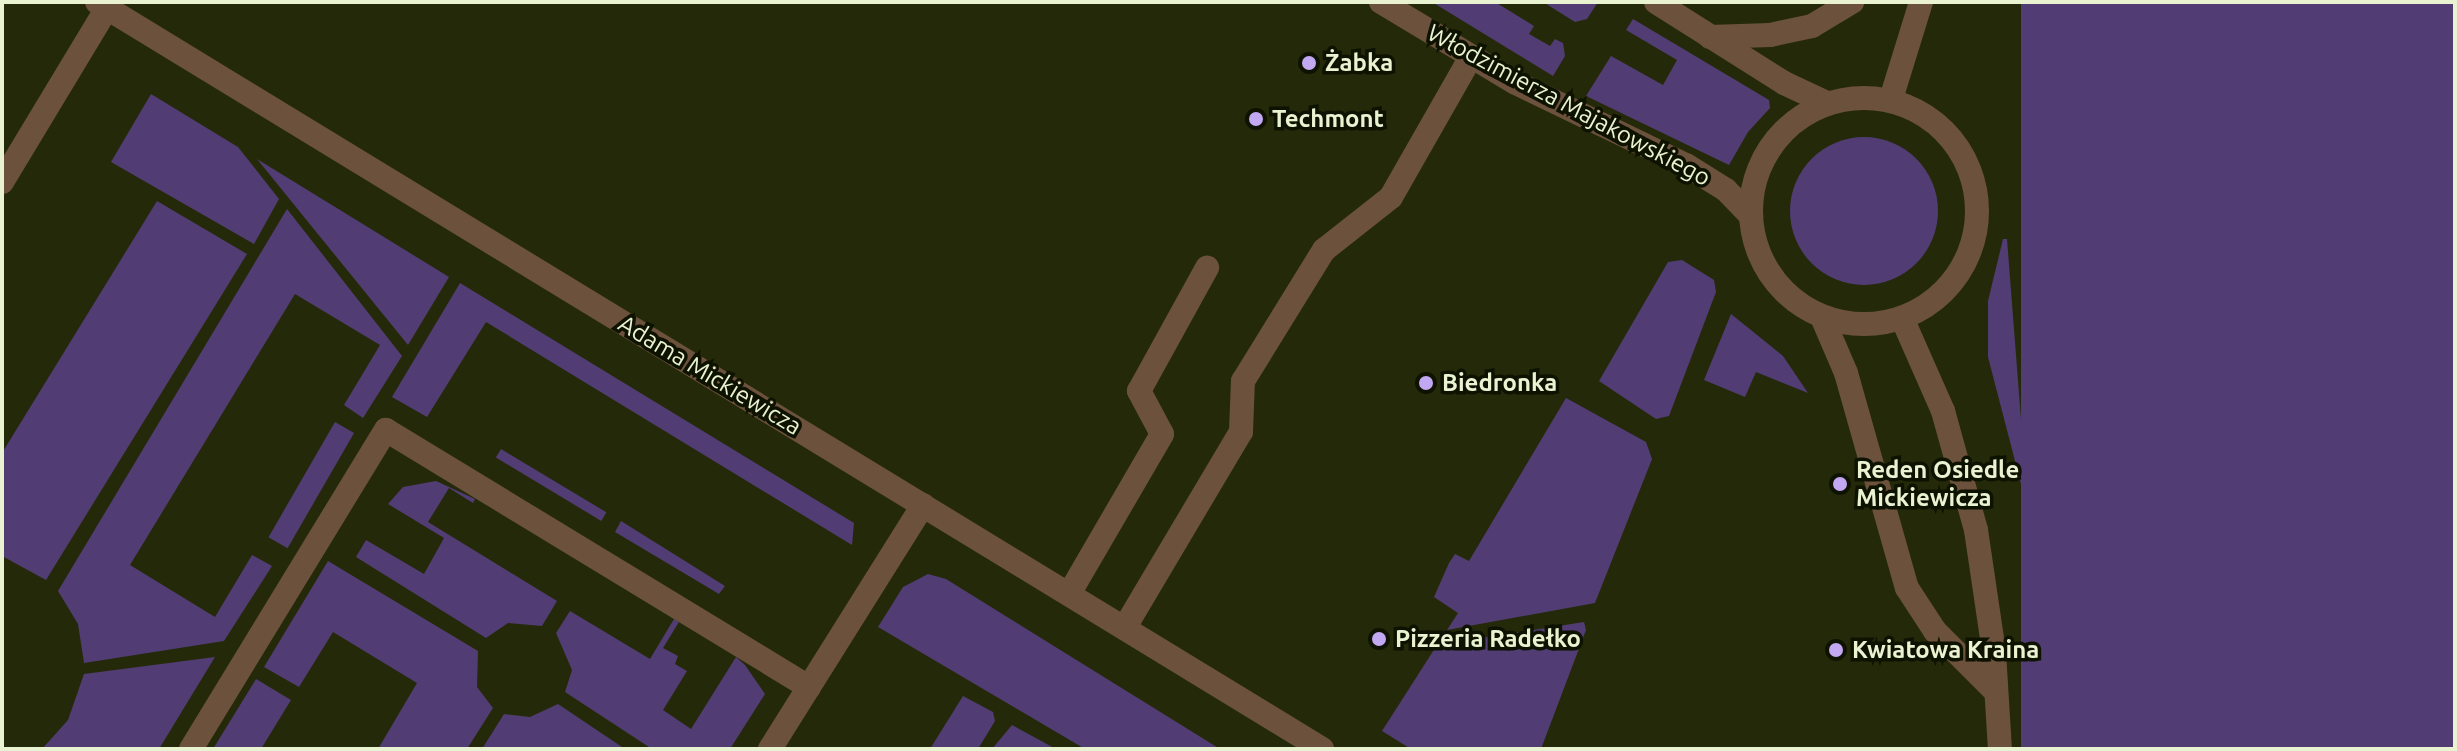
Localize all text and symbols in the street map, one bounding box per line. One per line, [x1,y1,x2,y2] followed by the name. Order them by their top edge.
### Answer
[1423,18,1715,192] street label: Włodzimierza Majakowskiego
[1325,49,1393,77] place label: Żabka
[1300,54,1318,72] marker: Żabka
[1272,105,1384,133] place label: Techmont
[1247,110,1265,128] marker: Techmont
[613,309,807,441] street label: Adama Mickiewicza
[1442,369,1557,397] place label: Biedronka
[1417,374,1435,392] marker: Biedronka
[1856,456,2019,512] place label: Reden Osiedle Mickiewicza
[1831,475,1849,493] marker: Reden Osiedle Mickiewicza
[1395,625,1581,653] place label: Pizzeria Radełko
[1370,630,1388,648] marker: Pizzeria Radełko
[1852,636,2039,664] place label: Kwiatowa Kraina
[1827,641,1845,659] marker: Kwiatowa Kraina

